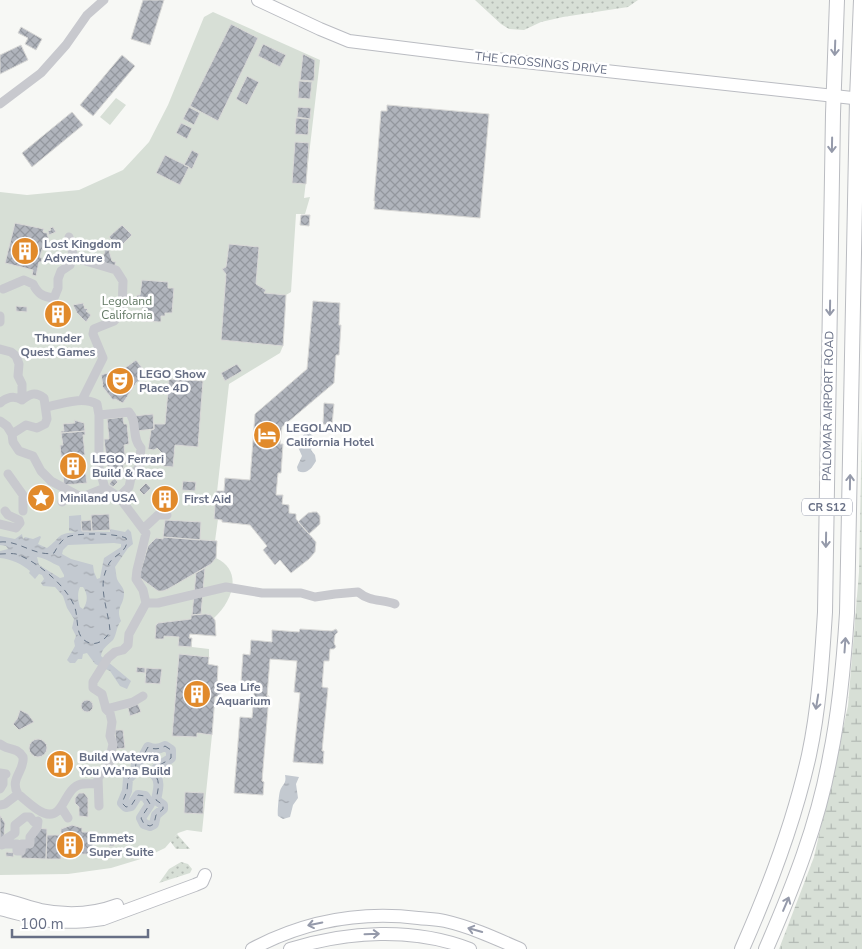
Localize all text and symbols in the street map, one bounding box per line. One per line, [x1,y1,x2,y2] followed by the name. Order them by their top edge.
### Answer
[830,40,840,56] one-way arrow
[474,48,608,78] street label: THE CROSSINGS DRIVE
[828,137,837,153] one-way arrow
[10,236,40,266] building icon: Lost Kingdom Adventure
[44,236,121,266] place label: Lost Kingdom Adventure
[101,293,153,323] park label: Legoland California
[43,299,73,329] building icon: Thunder Quest Games
[825,299,835,315] one-way arrow
[21,330,96,360] place label: Thunder Quest Games
[819,331,837,481] street label: PALOMAR AIRPORT ROAD
[105,366,135,396] theatre icon: LEGO Show Place 4D
[139,366,207,396] place label: LEGO Show Place 4D
[252,420,282,450] hotel icon: LEGOLAND California Hotel
[286,420,374,450] place label: LEGOLAND California Hotel
[58,451,88,481] building icon: LEGO Ferrari Build & Race
[92,451,164,481] place label: LEGO Ferrari Build & Race
[845,475,854,491] one-way arrow
[26,483,56,513] place icon: Miniland USA
[150,484,180,514] building icon: First Aid
[60,490,137,506] place label: Miniland USA
[184,491,231,507] place label: First Aid
[802,498,852,516] road number: CR S12
[822,532,831,548] one-way arrow
[840,637,849,653] one-way arrow
[182,679,212,709] building icon: Sea Life Aquarium
[216,679,271,709] place label: Sea Life Aquarium
[812,694,822,710] one-way arrow
[45,749,75,779] building icon: Build Watevra You Wa'na Build
[78,749,171,779] place label: Build Watevra You Wa'na Build
[55,830,85,860] building icon: Emmets Super Suite
[89,830,154,860] place label: Emmets Super Suite
[781,897,791,912] one-way arrow
[12,906,149,938] scale bar
[20,914,64,934] text: 100 m
[307,920,323,930] one-way arrow
[467,924,483,934] one-way arrow
[364,930,380,939] one-way arrow

